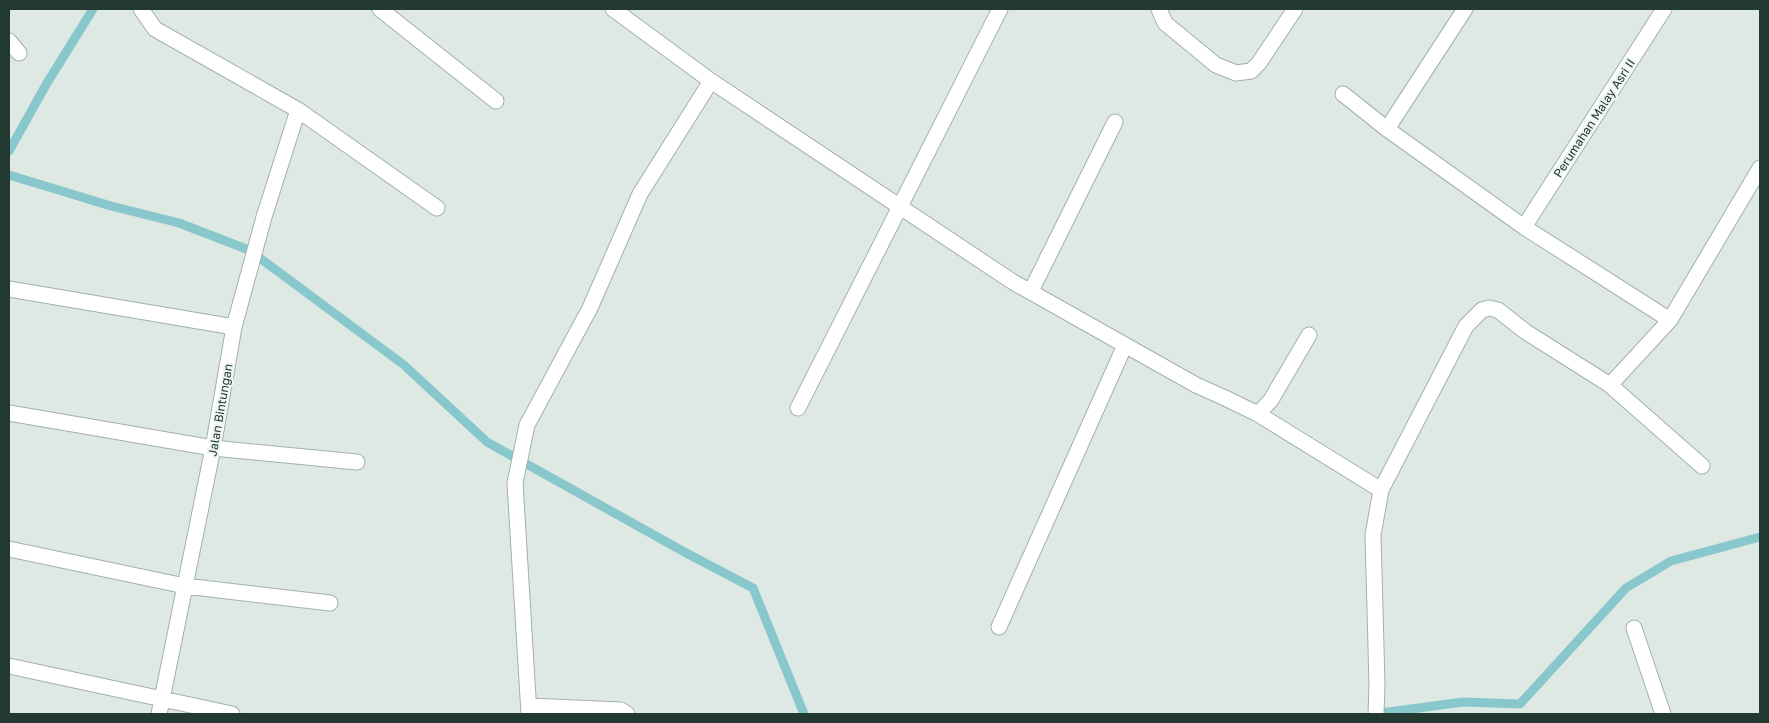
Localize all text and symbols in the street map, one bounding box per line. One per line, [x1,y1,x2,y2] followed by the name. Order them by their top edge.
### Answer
[1550,56,1638,180] street label: Perumahan Malay Asri II
[204,362,236,458] street label: Jalan Bintungan

